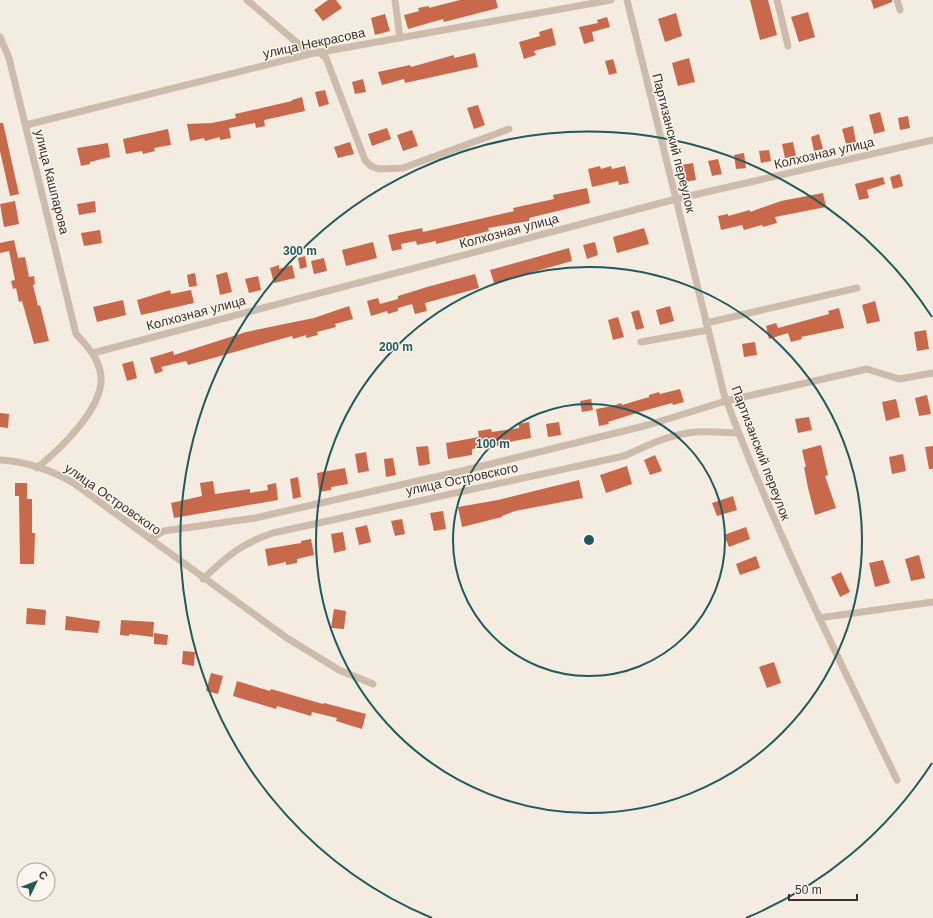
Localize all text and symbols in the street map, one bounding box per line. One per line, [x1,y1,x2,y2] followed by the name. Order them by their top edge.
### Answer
[262,25,367,61] street label: улица Некрасова
[649,72,699,214] street label: Партизанский переулок
[32,128,72,237] street label: улица Кашпарова
[772,134,876,172] street label: Колхозная улица
[458,210,561,251] street label: Колхозная улица
[283,244,317,258] text: 300 m
[145,292,248,333] street label: Колхозная улица
[379,340,413,354] text: 200 m
[728,384,794,523] street label: Партизанский переулок
[476,437,510,451] text: 100 m
[62,460,164,538] street label: улица Островского
[404,460,520,498] street label: улица Островского
[582,533,596,547] centre of rings
[16,862,56,902] north arrow
[36,868,50,882] text: С
[789,876,857,902] scale bar
[795,883,822,897] text: 50 m

